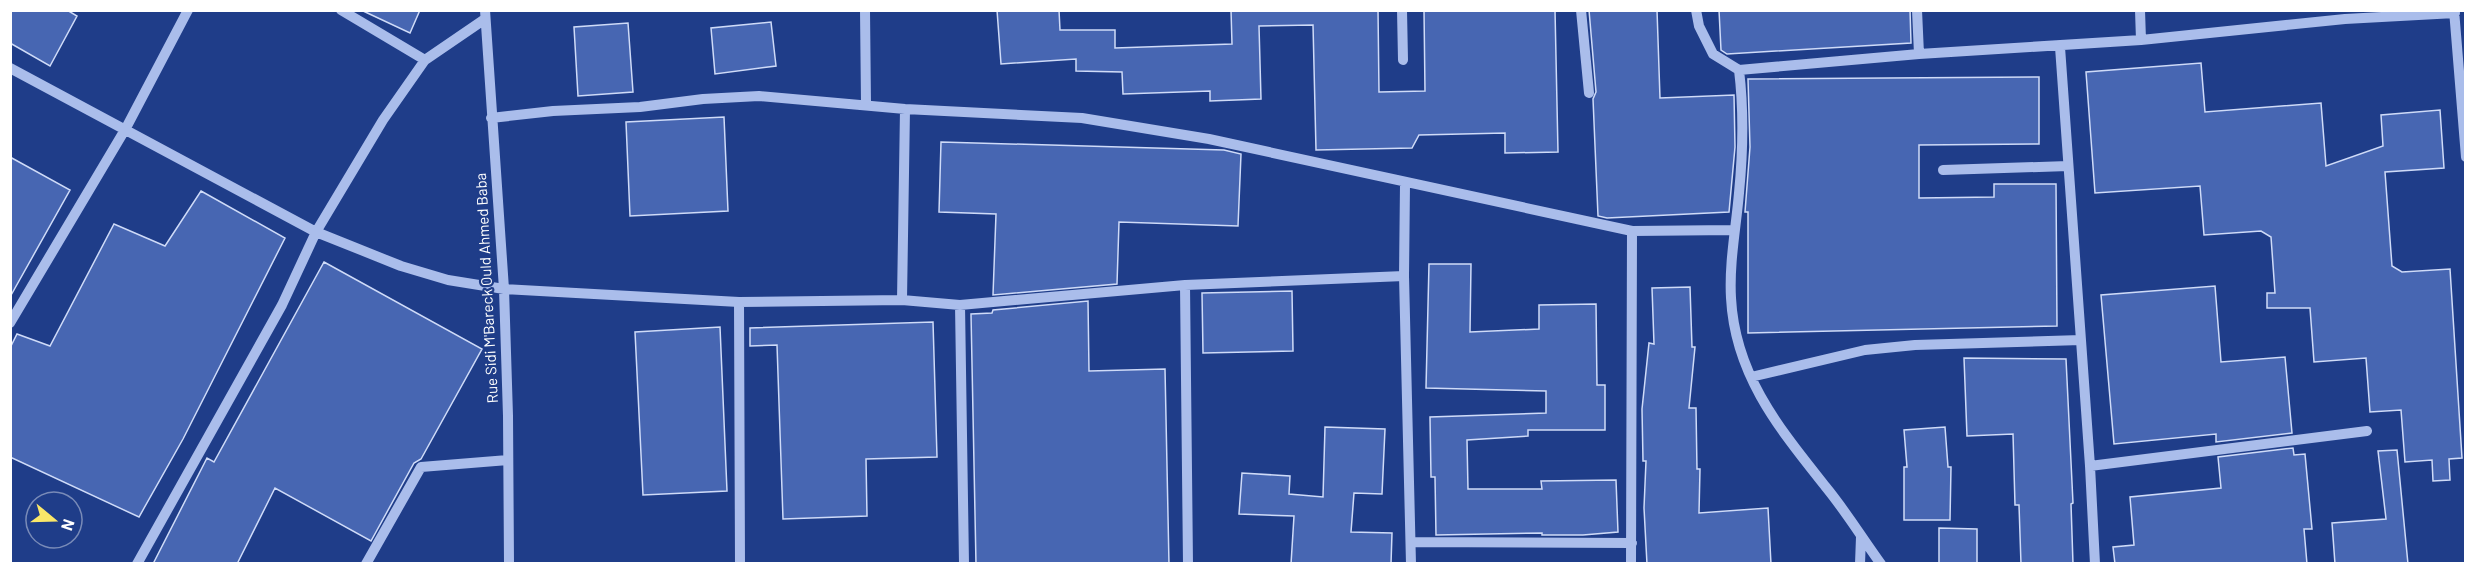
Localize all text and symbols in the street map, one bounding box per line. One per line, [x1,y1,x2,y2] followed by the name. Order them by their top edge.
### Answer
[471,172,501,404] street label: Rue Sidi M'Bareck Ould Ahmed Baba
[24,490,84,550] north arrow
[58,517,79,533] text: N

